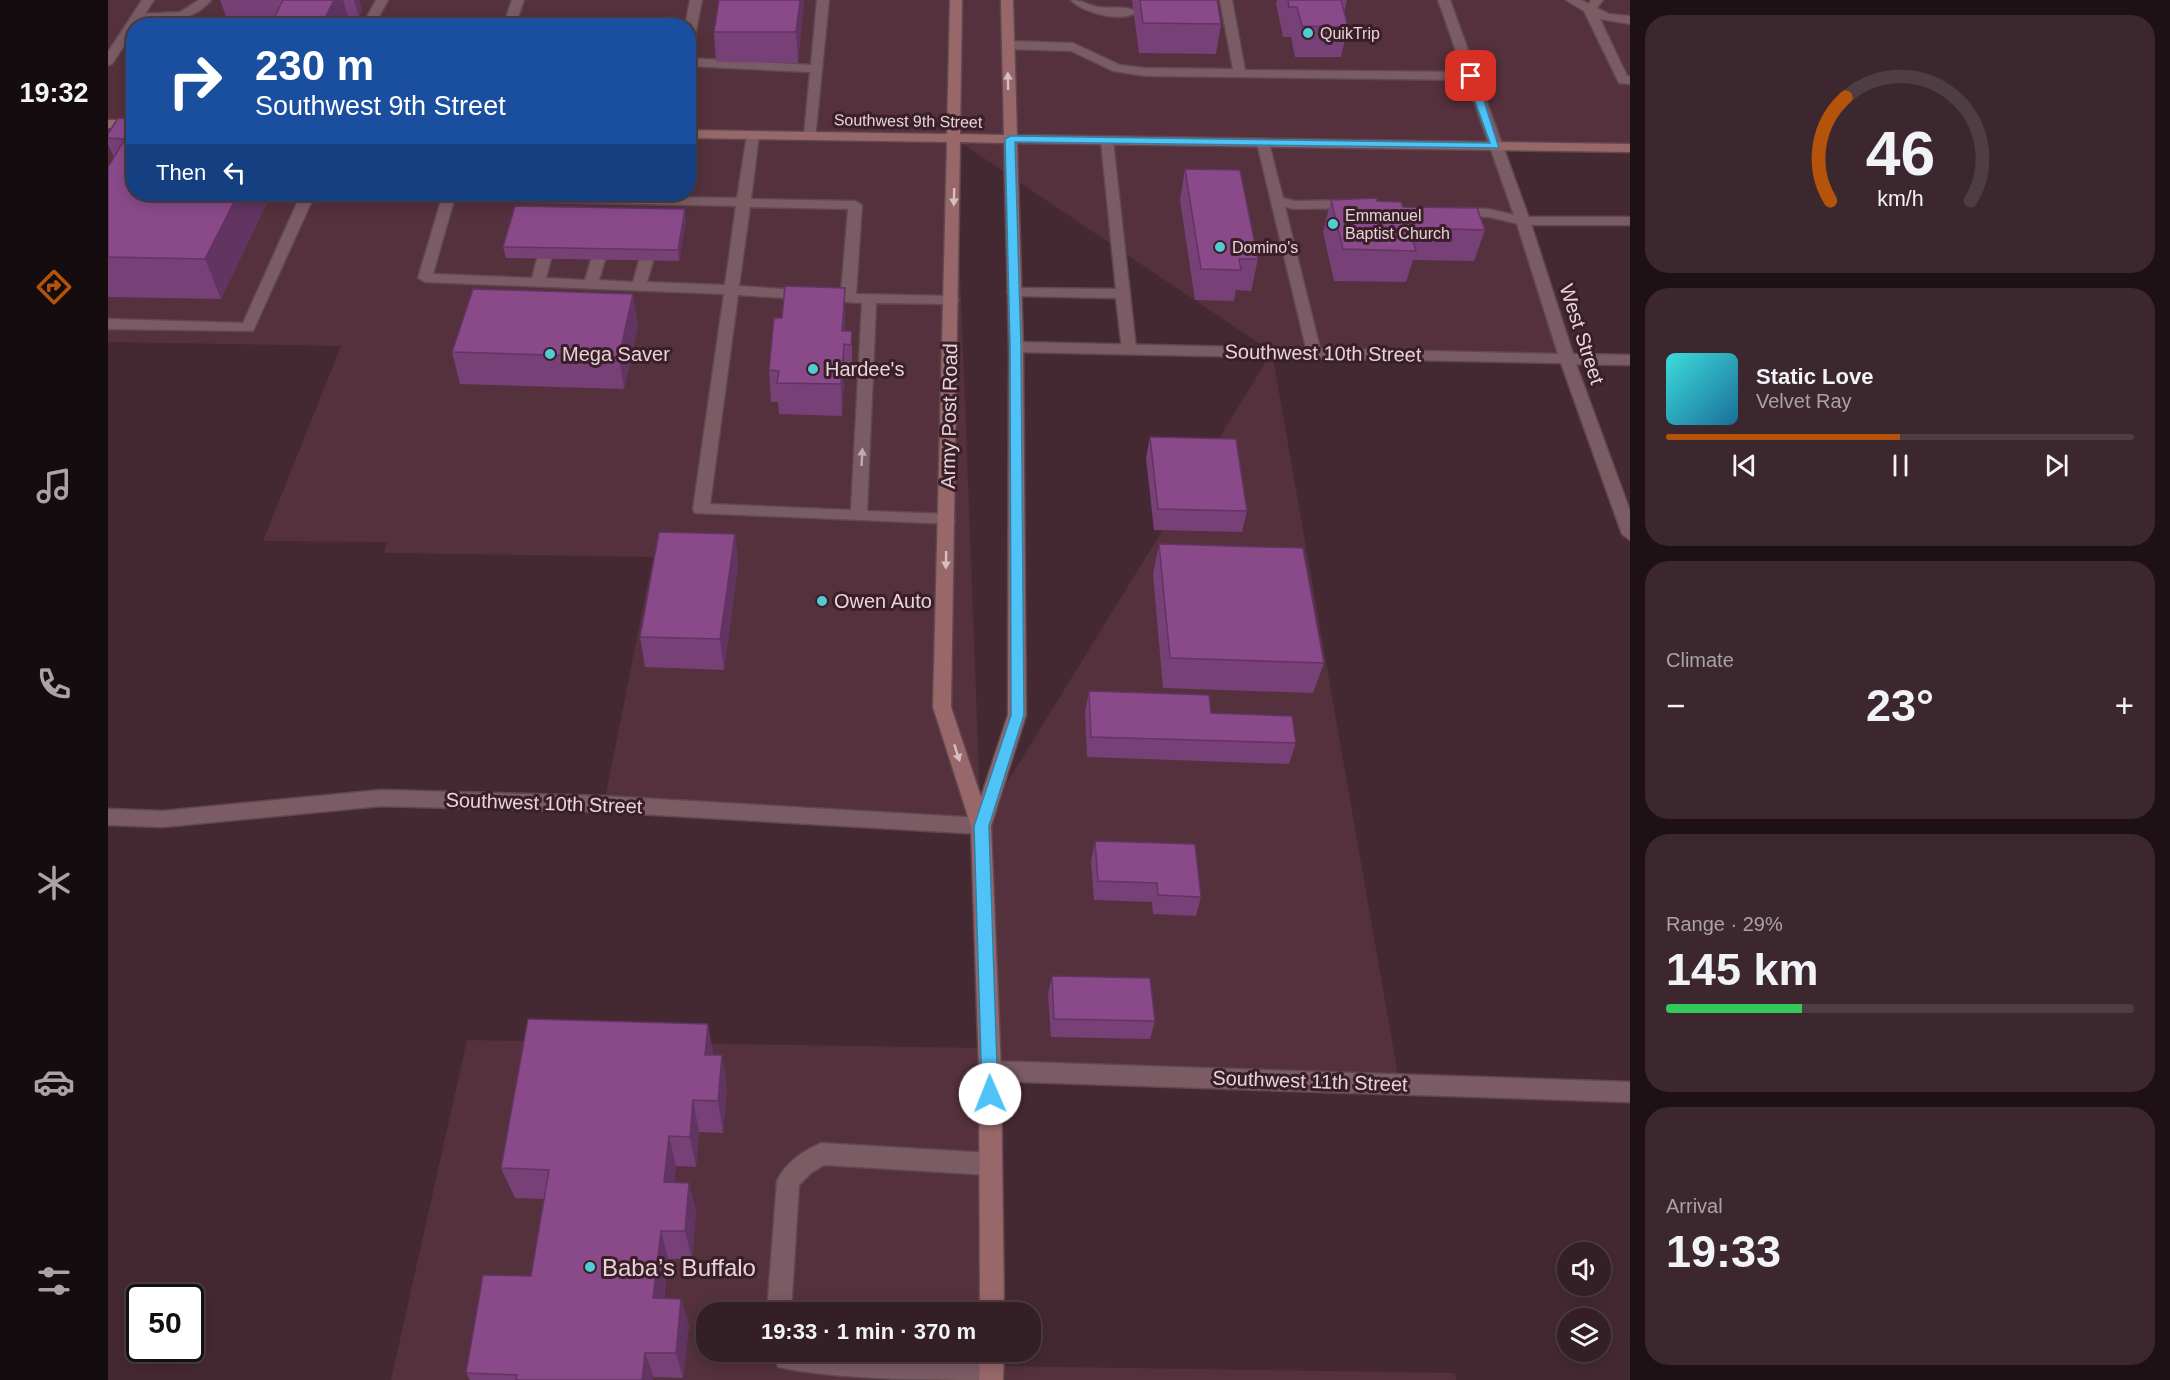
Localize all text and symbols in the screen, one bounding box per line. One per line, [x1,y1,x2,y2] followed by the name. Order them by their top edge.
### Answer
[1320,25,1380,42] place label: QuikTrip
[1301,26,1315,40] marker: QuikTrip
[156,42,234,120] icon: right
[255,42,374,89] text: 230 m
[1445,50,1496,101] pin
[1454,59,1487,92] icon: arrive
[1004,71,1013,90] one-way arrow
[19,78,89,108] text: 19:32
[255,91,506,121] text: Southwest 9th Street
[834,111,983,131] street label: Southwest 9th Street
[1865,119,1935,188] text: 46
[218,156,251,189] icon: left
[156,160,206,185] text: Then
[1877,187,1923,211] text: km/h
[949,188,959,207] one-way arrow
[1345,207,1450,242] place label: Emmanuel Baptist Church
[1326,217,1340,231] marker: Emmanuel Baptist Church
[1232,239,1298,256] place label: Domino's
[1213,240,1227,254] marker: Domino's
[33,266,75,308] icon: directions
[1555,281,1609,387] street label: West Street
[1224,340,1422,366] street label: Southwest 10th Street
[562,343,670,365] place label: Mega Saver
[937,343,961,489] street label: Army Post Road
[543,347,557,361] marker: Mega Saver
[825,358,904,380] place label: Hardee's
[806,362,820,376] marker: Hardee's
[1756,364,1873,389] text: Static Love
[1756,390,1852,412] text: Velvet Ray
[857,448,866,467] one-way arrow
[1728,449,1761,482] icon: previous
[1884,449,1917,482] icon: pause
[2040,449,2073,482] icon: next
[33,465,75,507] icon: music
[941,551,950,570] one-way arrow
[834,590,932,612] place label: Owen Auto
[815,594,829,608] marker: Owen Auto
[1666,649,1734,671] text: Climate
[33,663,75,705] icon: phone
[1866,680,1934,731] text: 23°
[1666,687,1685,724] text: −
[2115,687,2134,724] text: +
[953,744,962,762] one-way arrow
[445,789,643,817] street label: Southwest 10th Street
[33,862,75,904] icon: climate
[1666,913,1783,935] text: Range · 29%
[1666,944,1819,995] text: 145 km
[33,1061,75,1103] icon: car
[958,1062,1022,1126] position arrow
[1212,1067,1408,1095] street label: Southwest 11th Street
[1666,1195,1723,1217] text: Arrival
[1666,1226,1781,1277] text: 19:33
[1557,1242,1611,1362] map controls
[1557,1242,1611,1296] button: sound
[602,1254,756,1281] place label: Baba’s Buffalo
[33,1260,75,1302] icon: filters
[583,1260,597,1274] marker: Baba’s Buffalo
[126,1284,204,1362] speed limit sign: 50
[1557,1308,1611,1362] button: layers
[761,1319,976,1344] text: 19:33 · 1 min · 370 m

